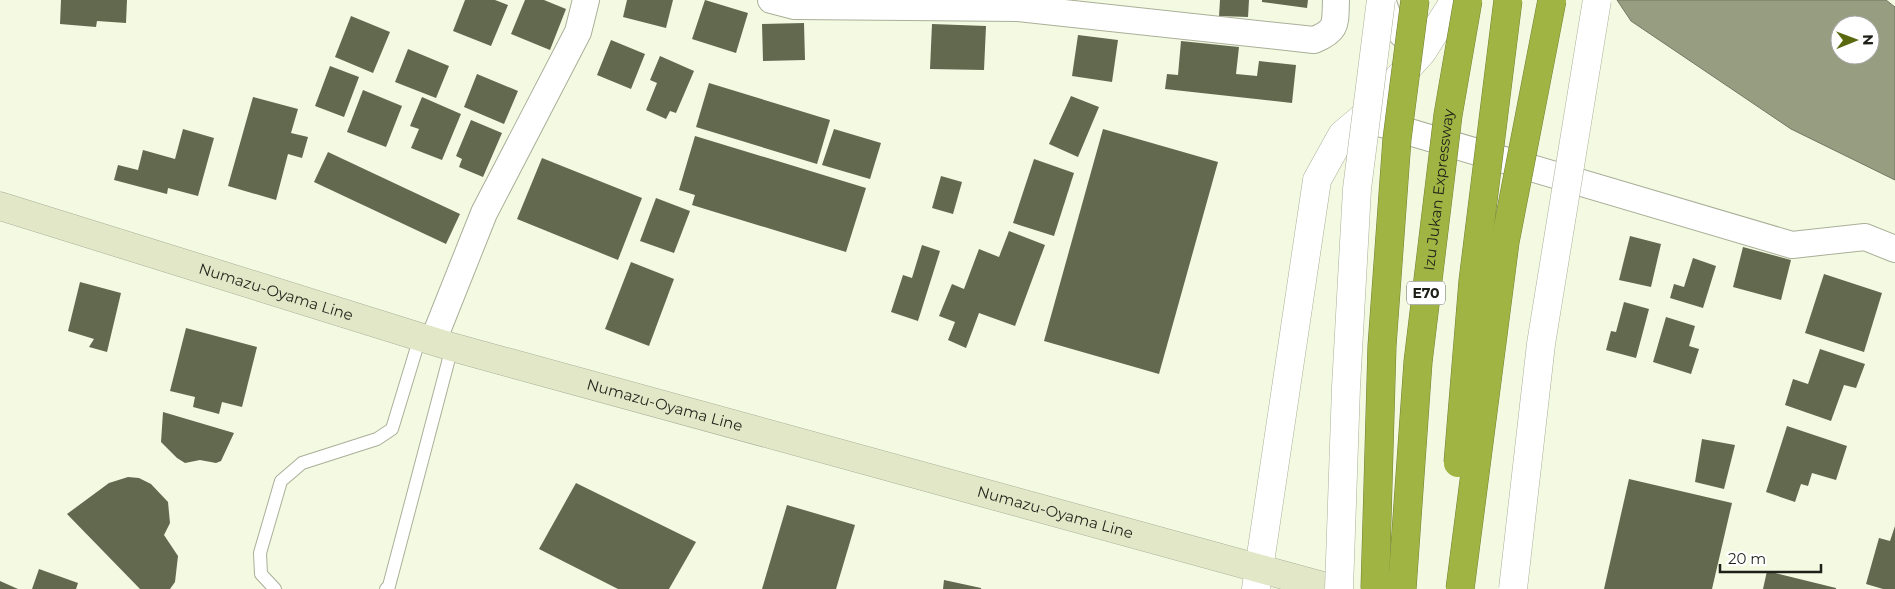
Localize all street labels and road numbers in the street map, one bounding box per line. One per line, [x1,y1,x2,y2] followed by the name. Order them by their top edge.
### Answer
[1419,107,1458,272] street label: Izu Jukan Expressway
[196,259,356,325] street label: Numazu-Oyama Line
[1407,282,1445,304] road number: E70
[585,374,745,435] street label: Numazu-Oyama Line
[975,482,1135,542] street label: Numazu-Oyama Line

